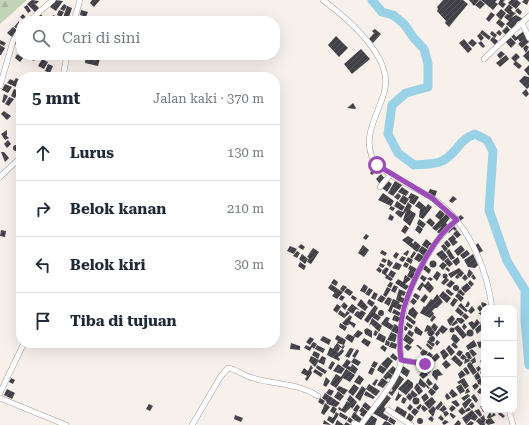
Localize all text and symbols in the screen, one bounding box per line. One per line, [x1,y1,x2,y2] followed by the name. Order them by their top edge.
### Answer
[16,16,280,60] search box
[30,27,52,49] icon: search
[62,29,140,47] text: Cari di sini
[32,88,81,108] text: 5 mnt
[153,91,264,106] text: Jalan kaki · 370 m
[32,142,54,164] icon: ahead
[70,144,114,162] text: Lurus
[227,145,264,160] text: 130 m
[368,156,386,174] route start
[32,198,54,220] icon: right
[70,200,166,218] text: Belok kanan
[227,201,264,216] text: 210 m
[32,254,54,276] icon: left
[70,256,146,274] text: Belok kiri
[234,257,264,272] text: 30 m
[481,305,517,413] map controls
[481,305,517,341] button: +
[32,310,54,332] icon: arrive
[70,312,177,330] text: Tiba di tujuan
[481,341,517,377] button: −
[416,355,434,373] route end
[481,377,517,413] button: layers

